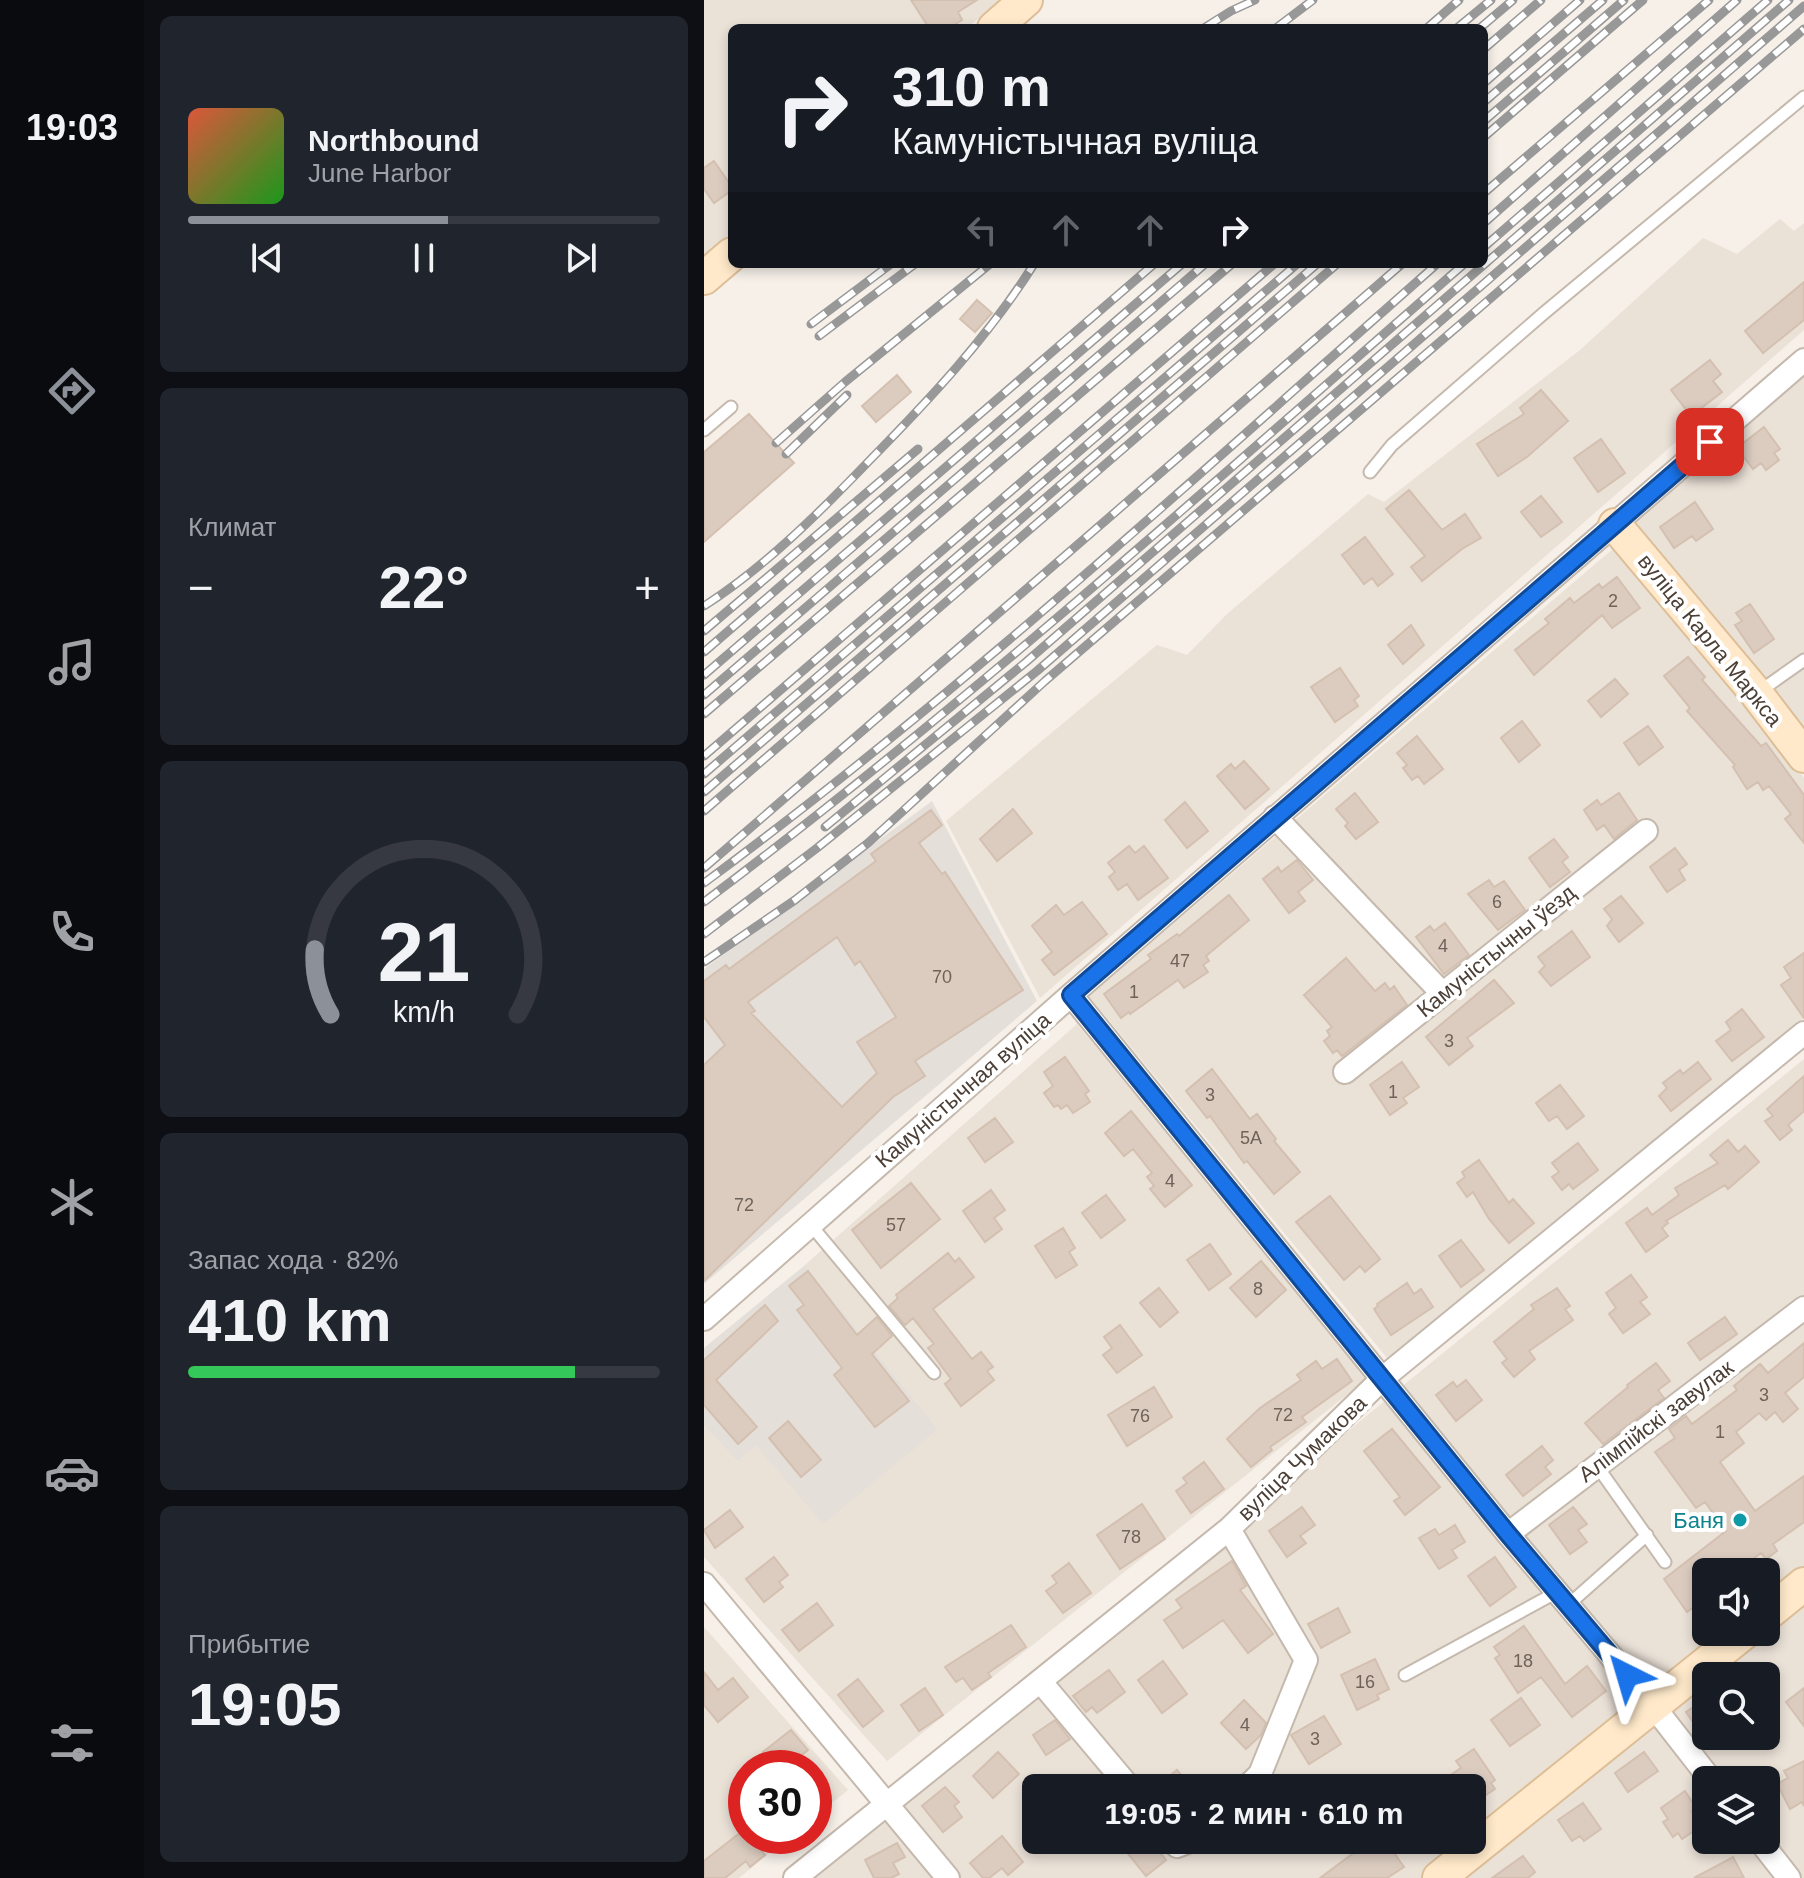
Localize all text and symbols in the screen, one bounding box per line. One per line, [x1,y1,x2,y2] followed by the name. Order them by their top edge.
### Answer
[892,55,1051,118] text: 310 m
[760,56,864,160] icon: right
[26,107,118,148] text: 19:03
[892,121,1258,162] text: Камуністычная вуліца
[308,124,480,157] text: Northbound
[308,158,451,188] text: June Harbor
[960,208,1004,252] icon: left
[1044,208,1088,252] icon: ahead
[1128,208,1172,252] icon: ahead
[1212,208,1256,252] icon: right
[245,236,289,280] icon: previous
[402,236,446,280] icon: pause
[559,236,603,280] icon: next
[44,363,100,419] icon: directions
[1676,408,1744,476] pin
[1688,420,1732,464] icon: arrive
[188,512,277,542] text: Климат
[1633,549,1788,732] street label: вуліца Карла Маркса
[379,554,469,621] text: 22°
[188,563,214,612] text: −
[634,563,660,612] text: +
[1608,591,1618,611] house number: 2
[44,634,100,690] icon: music
[1412,879,1580,1022] street label: Камуністычны ўезд
[1492,892,1502,912] house number: 6
[44,904,100,960] icon: phone
[378,906,470,999] text: 21
[1438,936,1448,956] house number: 4
[1170,951,1190,971] house number: 47
[932,967,952,987] house number: 70
[1129,982,1139,1002] house number: 1
[393,996,455,1028] text: km/h
[870,1007,1056,1173] street label: Камуністычная вуліца
[1444,1031,1454,1051] house number: 3
[1388,1082,1398,1102] house number: 1
[1205,1085,1215,1105] house number: 3
[1240,1128,1262,1148] house number: 5А
[1165,1171,1175,1191] house number: 4
[44,1174,100,1230] icon: climate
[734,1195,754,1215] house number: 72
[886,1215,906,1235] house number: 57
[188,1245,398,1275] text: Запас хода · 82%
[1253,1279,1263,1299] house number: 8
[188,1287,392,1354] text: 410 km
[1574,1355,1738,1487] street label: Алімпійскі завулак
[1759,1385,1769,1405] house number: 3
[1233,1390,1372,1526] street label: вуліца Чумакова
[1273,1405,1293,1425] house number: 72
[1130,1406,1150,1426] house number: 76
[1715,1422,1725,1442] house number: 1
[44,1445,100,1501] icon: car
[1673,1508,1724,1533] place label: Баня
[1731,1511,1749,1529] marker: Баня
[1121,1527,1141,1547] house number: 78
[1692,1558,1780,1854] map controls
[1692,1558,1780,1646] button: sound
[188,1629,310,1659] text: Прибытие
[1585,1633,1669,1717] position arrow
[1513,1651,1533,1671] house number: 18
[1692,1662,1780,1750] button: search
[188,1671,341,1738] text: 19:05
[1355,1672,1375,1692] house number: 16
[44,1715,100,1771] icon: filters
[1240,1715,1250,1735] house number: 4
[1310,1729,1320,1749] house number: 3
[728,1750,832,1854] speed limit sign: 30
[1692,1766,1780,1854] button: layers
[1105,1797,1403,1830] text: 19:05 · 2 мин · 610 m

